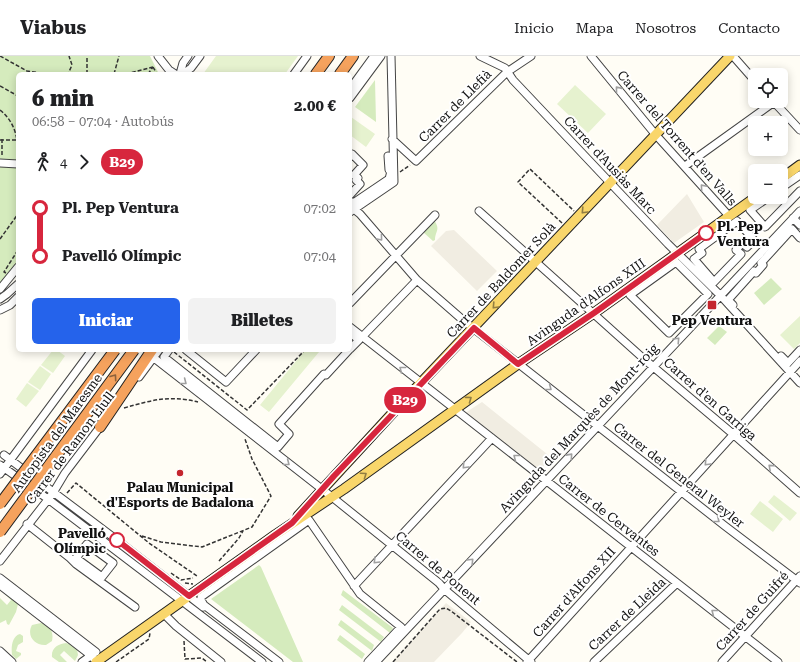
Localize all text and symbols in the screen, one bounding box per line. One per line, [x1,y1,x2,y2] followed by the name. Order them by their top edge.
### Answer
[20,16,86,39] text: Viabus
[514,20,554,36] text: Inicio
[576,20,613,36] text: Mapa
[635,20,696,36] text: Nosotros
[718,20,780,36] text: Contacto
[416,67,494,145] street label: Carrer de Llefià
[614,67,740,209] street label: Carrer del Torrent d'en Valls
[748,68,788,204] map controls
[748,68,788,108] button: locate
[32,86,94,111] text: 6 min
[616,86,623,93] one-way arrow
[294,97,336,115] text: 2.00 €
[561,113,659,217] street label: Carrer d'Ausiàs Marc
[32,114,174,129] text: 06:58 – 07:04 · Autobús
[748,116,788,156] button: +
[32,151,54,173] icon: walk
[73,151,95,173] icon: forward
[109,154,135,170] text: B29
[60,155,67,170] text: 4
[748,164,788,204] button: −
[700,184,708,192] one-way arrow
[62,199,179,217] text: Pl. Pep Ventura
[304,201,336,216] text: 07:02
[582,207,589,214] one-way arrow
[444,219,558,341] street label: Carrer de Baldomer Solà
[717,219,770,249] place label: Pl. Pep Ventura
[698,225,714,241] marker: Pl. Pep Ventura
[376,233,383,240] one-way arrow
[62,247,181,265] text: Pavelló Olímpic
[304,249,336,264] text: 07:04
[524,255,648,349] street label: Avinguda d'Alfons XIII
[32,298,180,344] button: Iniciar
[188,298,336,344] button: Billetes
[706,299,718,311] marker: Pep Ventura
[492,301,499,309] one-way arrow
[672,313,753,328] place label: Pep Ventura
[672,338,679,345] one-way arrow
[497,340,662,516] street label: Avinguda del Marquès de Mont-roig
[660,355,760,443] street label: Carrer d'en Garriga
[400,367,407,374] one-way arrow
[9,371,105,495] street label: Autopista del Maresme
[110,374,117,381] one-way arrow
[180,378,187,385] one-way arrow
[544,383,551,390] one-way arrow
[382,387,428,413] line badge: B29
[23,389,117,507] street label: Carrer de Ramon Llull
[392,392,418,408] text: B29
[465,397,472,404] one-way arrow
[611,419,748,531] street label: Carrer del General Weyler
[565,453,572,461] one-way arrow
[514,455,521,462] one-way arrow
[282,458,289,465] one-way arrow
[704,458,712,466] one-way arrow
[462,461,470,469] one-way arrow
[768,465,776,472] one-way arrow
[175,468,185,478] marker: Palau Municipal d'Esports de Badalona
[555,471,663,559] street label: Carrer de Cervantes
[359,473,366,480] one-way arrow
[106,480,254,510] place label: Palau Municipal d'Esports de Badalona
[713,515,720,522] one-way arrow
[54,526,107,556] place label: Pavelló Olímpic
[392,528,484,608] street label: Carrer de Ponent
[109,532,125,548] marker: Pavelló Olímpic
[530,544,618,640] street label: Carrer d'Alfons XII
[374,556,381,564] one-way arrow
[466,558,473,566] one-way arrow
[712,568,792,654] street label: Carrer de Guifré
[585,574,669,654] street label: Carrer de Lleida
[712,610,719,617] one-way arrow

